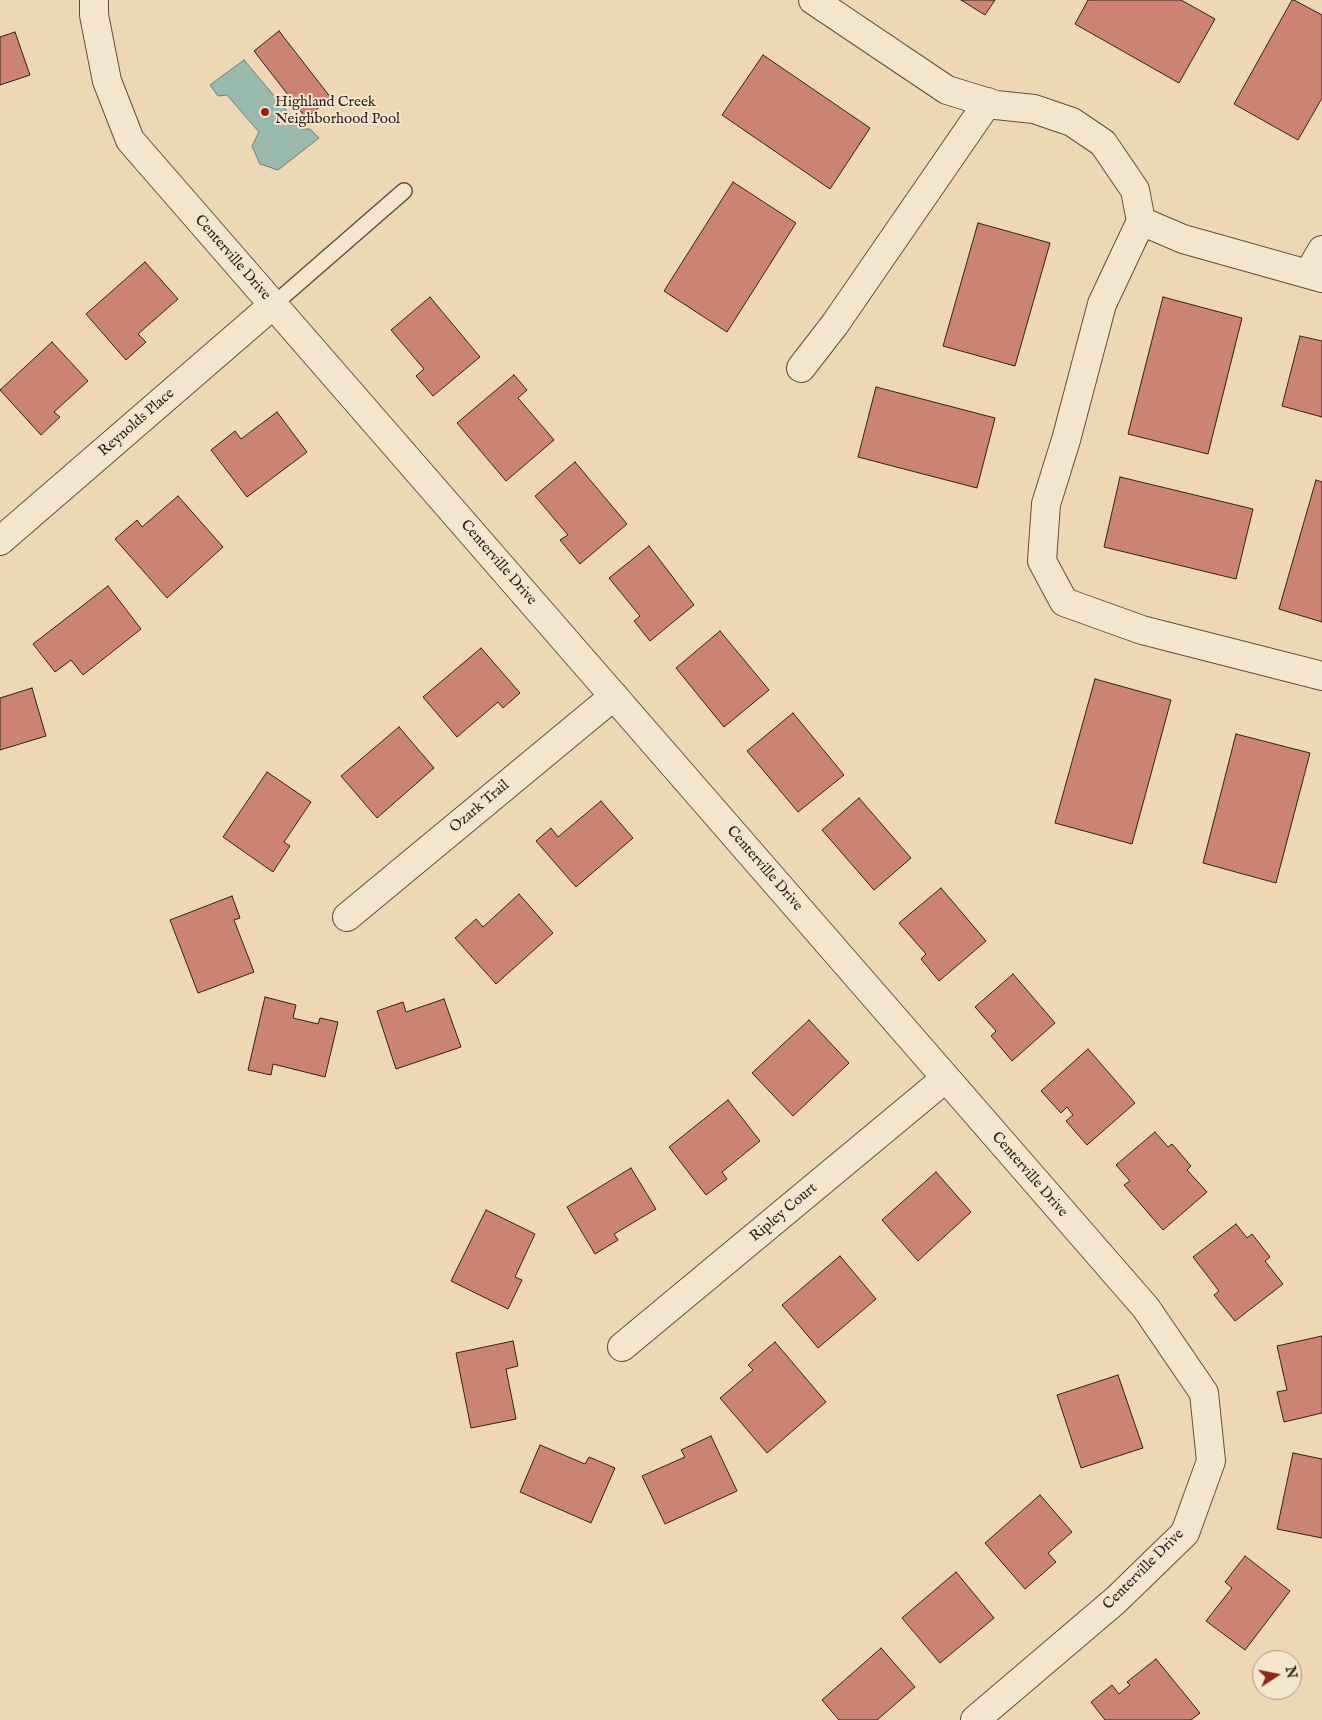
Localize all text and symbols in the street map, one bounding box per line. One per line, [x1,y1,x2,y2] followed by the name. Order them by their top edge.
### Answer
[275,94,400,129] place label: Highland Creek Neighborhood Pool
[259,106,271,118] marker: Highland Creek Neighborhood Pool
[190,212,274,304] street label: Centerville Drive
[95,385,179,461] street label: Reynolds Place
[456,517,540,609] street label: Centerville Drive
[446,777,514,837] street label: Ozark Trail
[722,823,806,915] street label: Centerville Drive
[987,1129,1071,1221] street label: Centerville Drive
[747,1180,821,1246] street label: Ripley Court
[1100,1526,1188,1614] street label: Centerville Drive
[1252,1650,1302,1700] north arrow
[1281,1665,1301,1680] text: N

